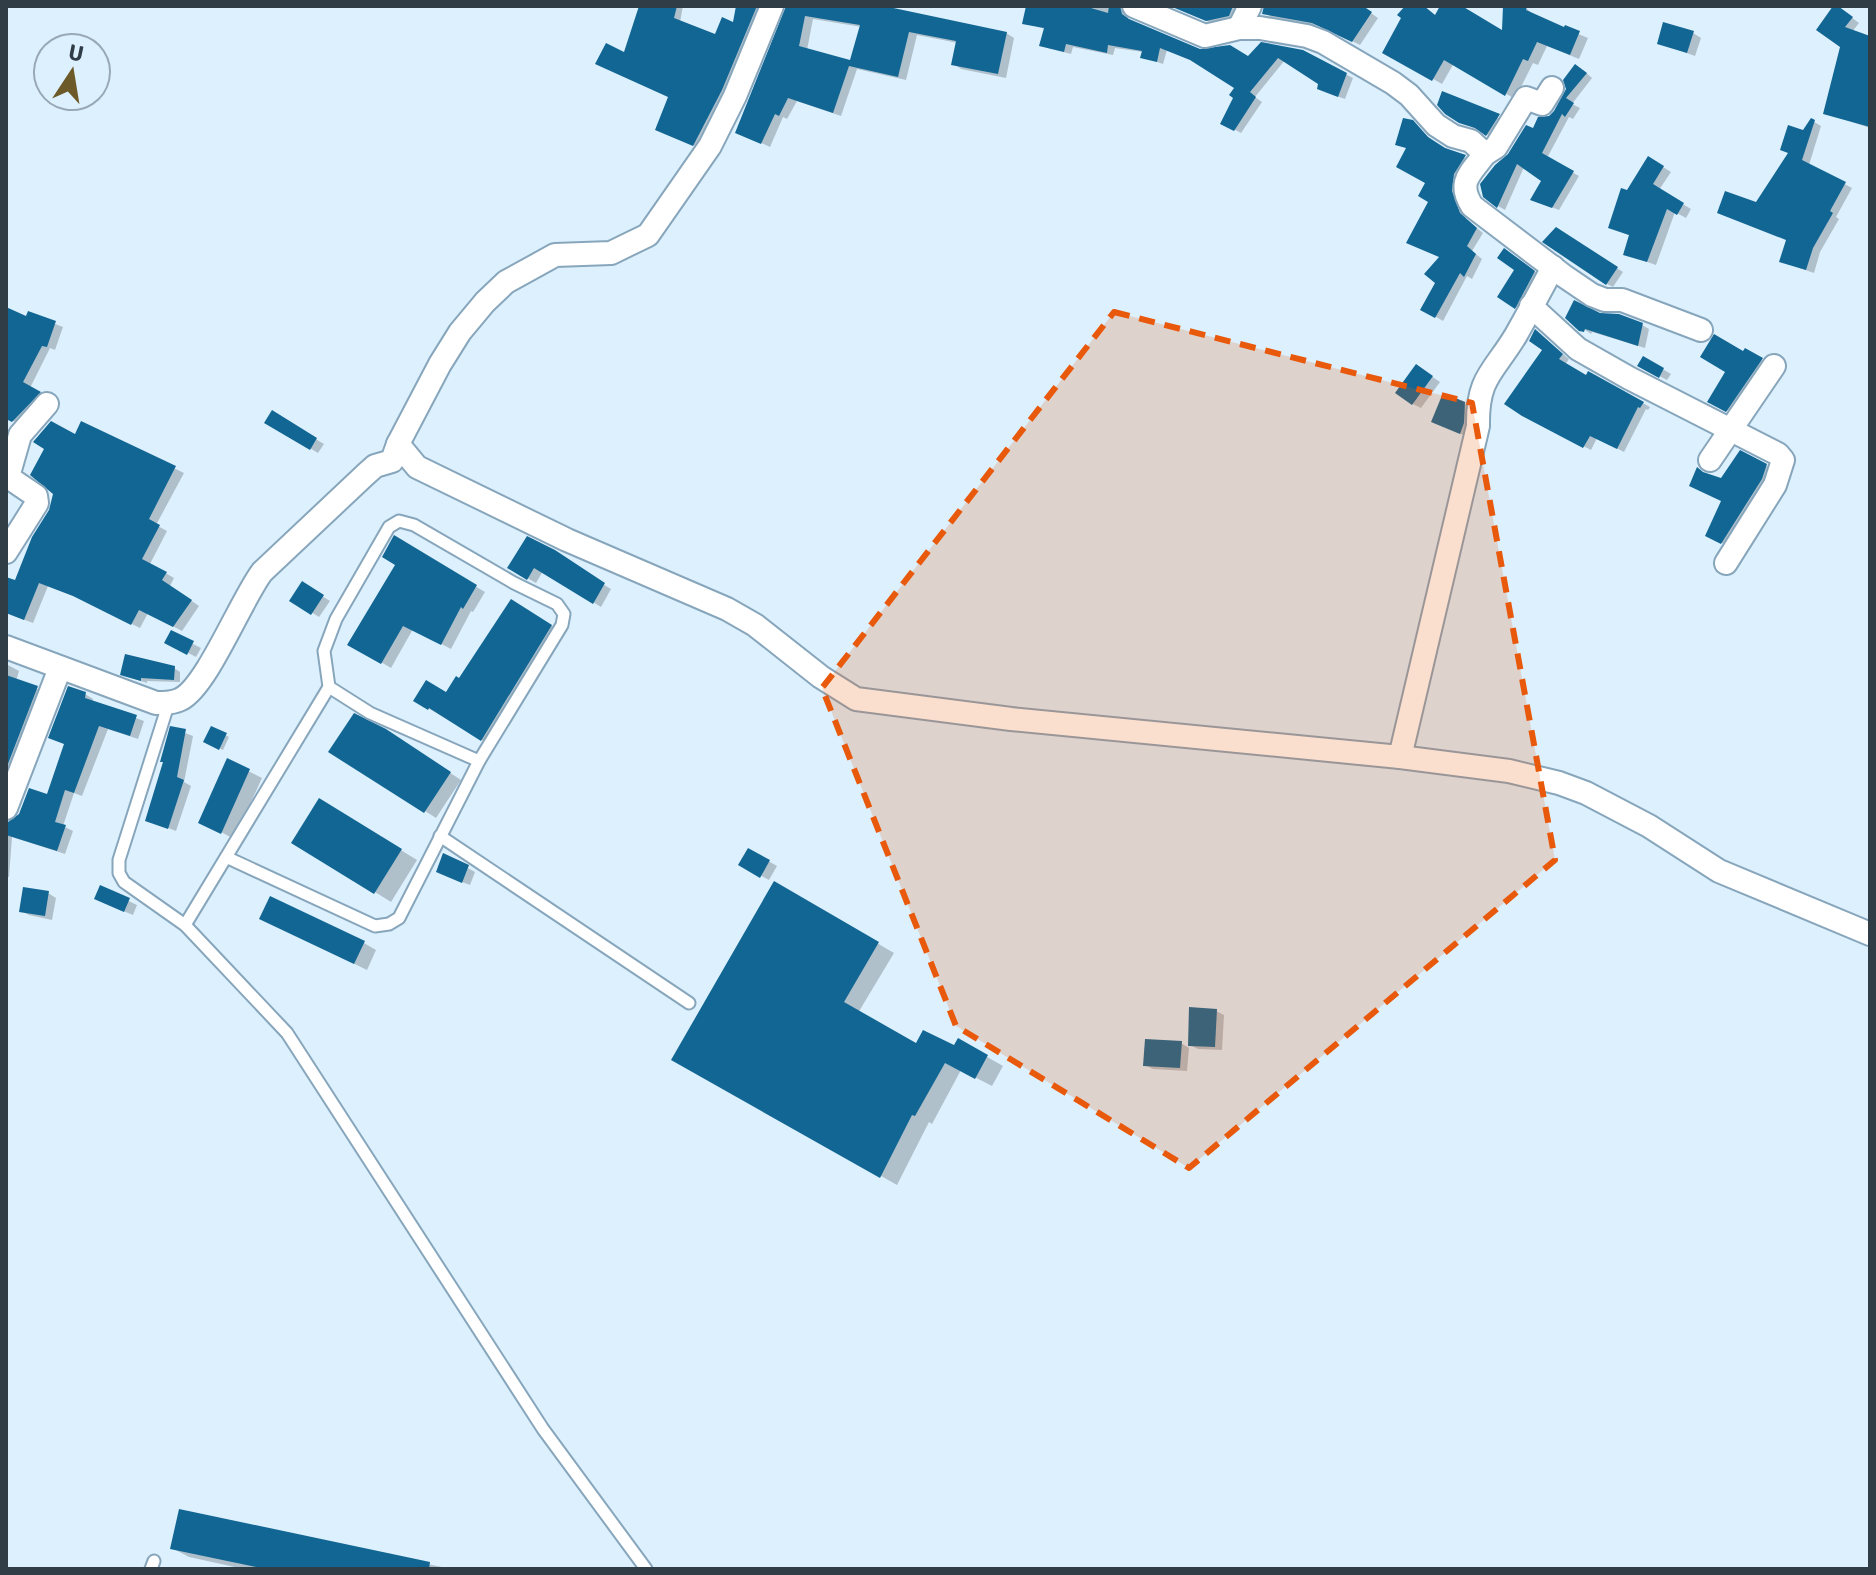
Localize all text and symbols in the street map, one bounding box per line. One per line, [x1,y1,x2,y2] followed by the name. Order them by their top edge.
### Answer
[32,32,112,112] north arrow
[66,38,86,68] text: U

